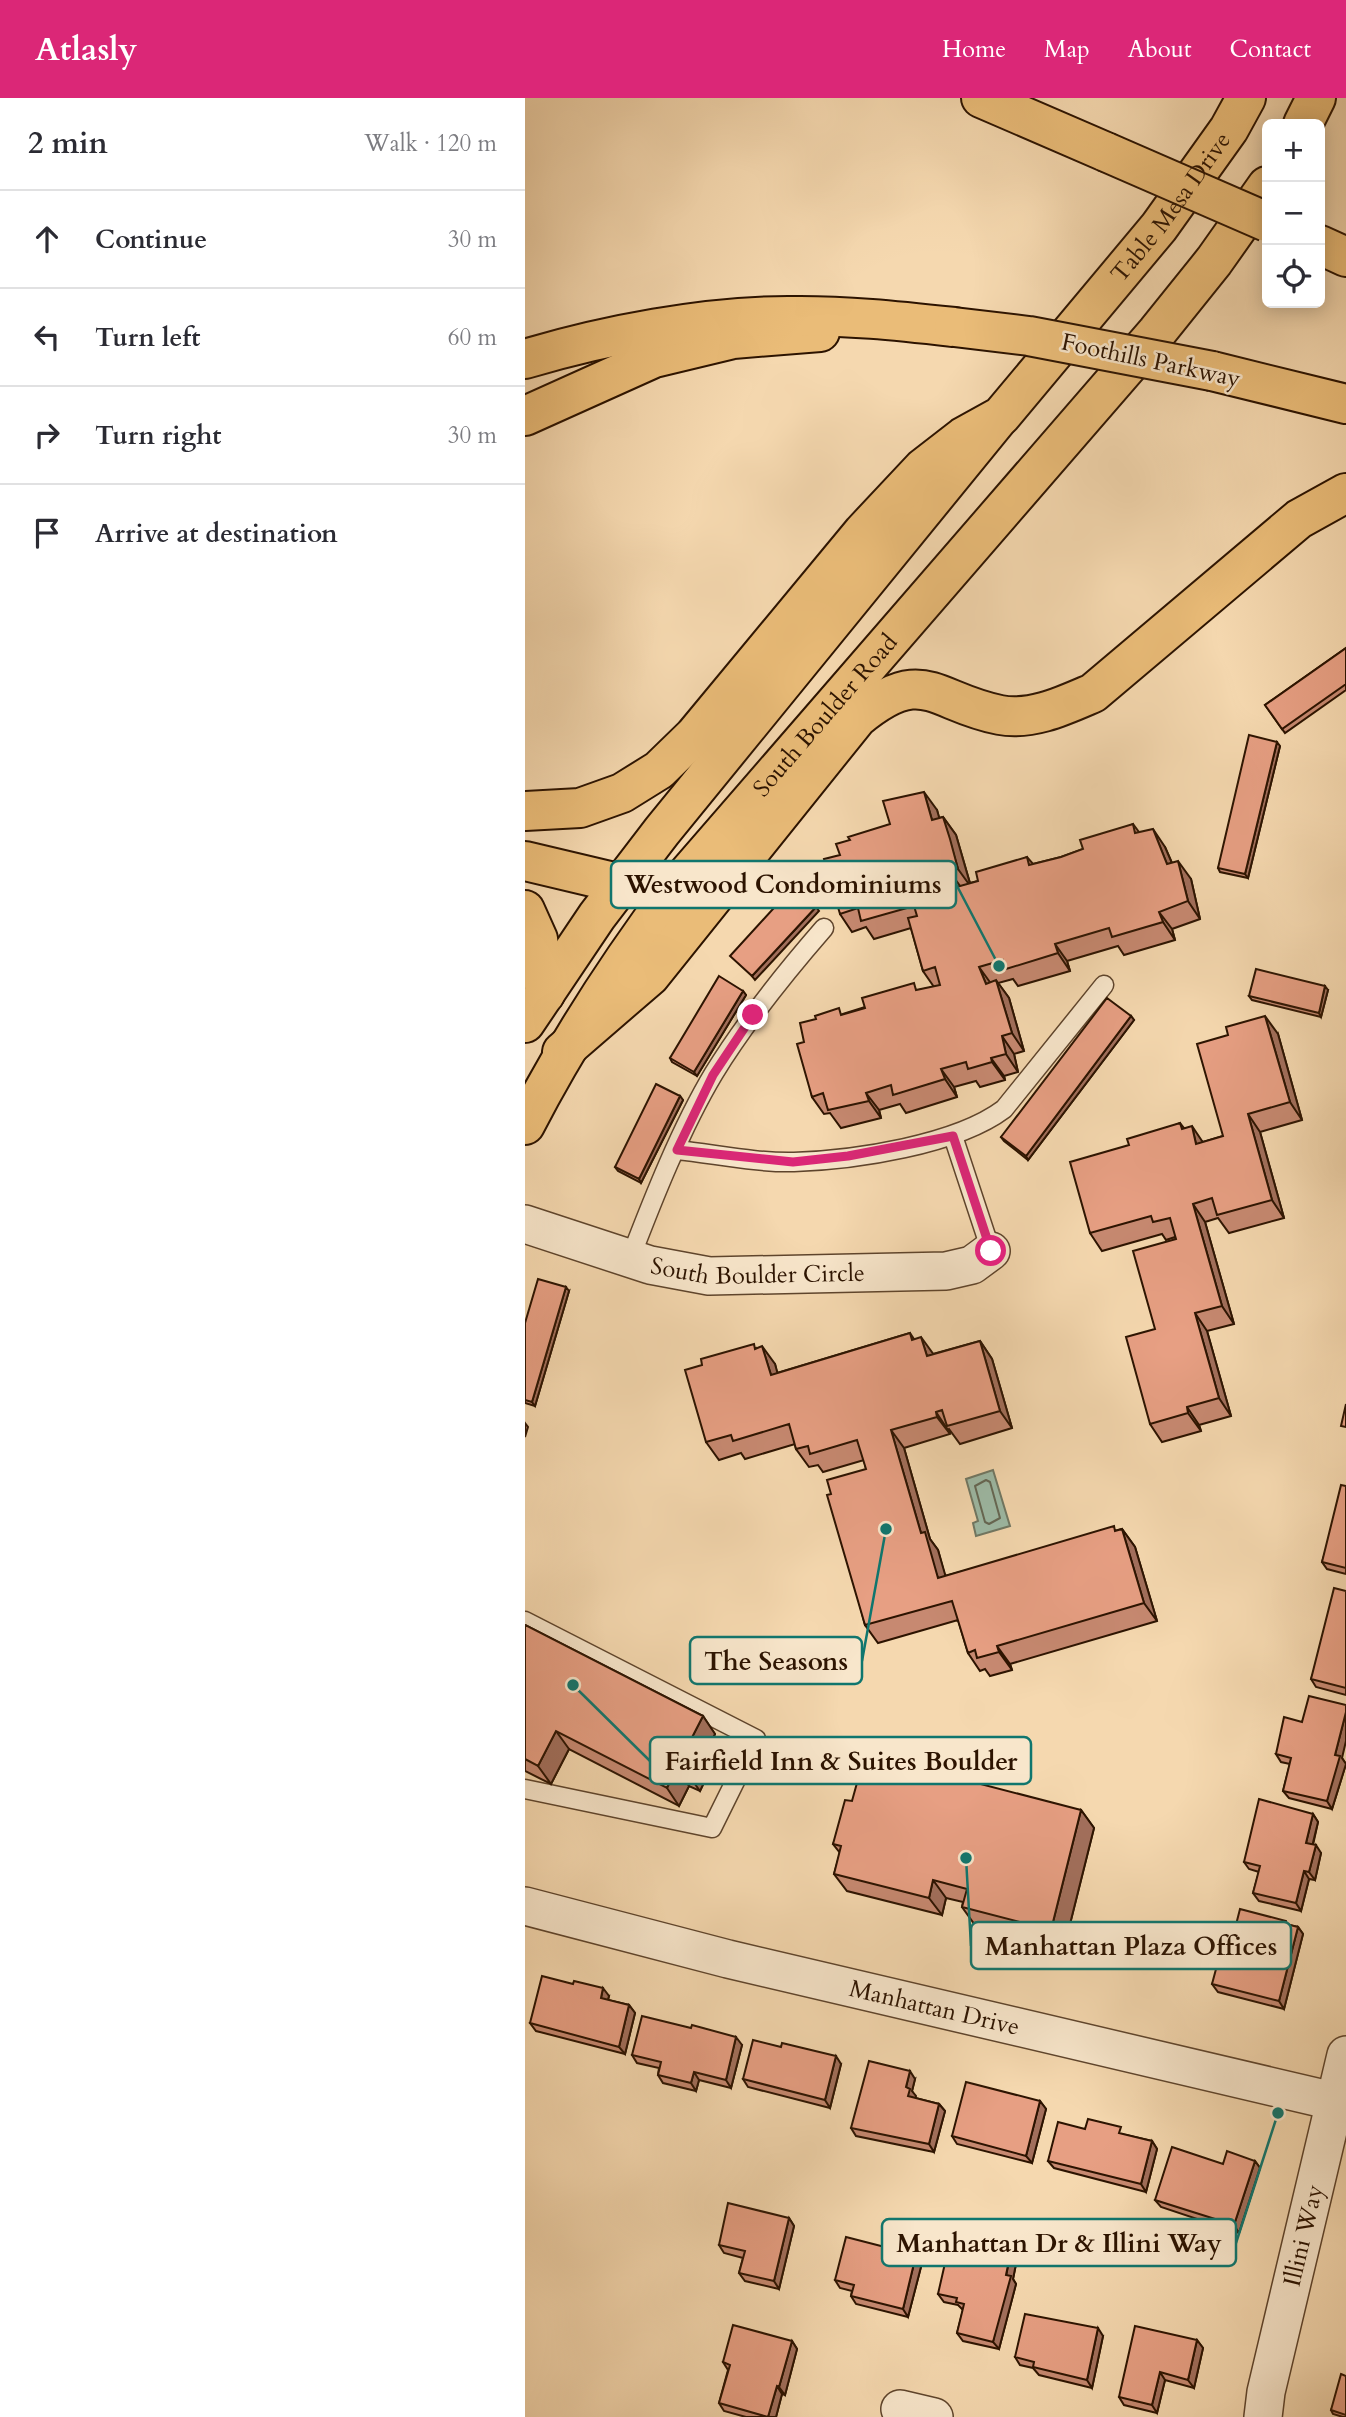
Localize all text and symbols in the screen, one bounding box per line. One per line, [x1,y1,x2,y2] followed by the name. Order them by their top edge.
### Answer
[35,27,137,72] text: Atlasly
[942,33,1006,66] text: Home
[1044,33,1090,66] text: Map
[1128,33,1192,66] text: About
[1230,33,1311,66] text: Contact
[1262,119,1325,308] map controls
[1262,119,1325,182] button: +
[28,123,108,164] text: 2 min
[1103,125,1239,290] street label: Table Mesa Drive
[364,128,497,159] text: Walk · 120 m
[1262,182,1325,245] button: −
[28,220,66,258] icon: ahead
[95,222,207,257] text: Continue
[448,224,497,255] text: 30 m
[1262,245,1325,308] button: locate
[28,318,66,356] icon: left
[95,320,200,355] text: Turn left
[448,322,497,353] text: 60 m
[1058,325,1244,396] street label: Foothills Parkway
[28,416,66,454] icon: right
[95,418,222,453] text: Turn right
[448,420,497,451] text: 30 m
[28,514,66,552] icon: arrive
[95,516,338,551] text: Arrive at destination
[746,627,905,804] street label: South Boulder Road
[611,861,956,908] callout: Westwood Condominiums
[623,867,942,902] text: Westwood Condominiums
[737,999,768,1030] route end
[975,1235,1006,1266] route start
[648,1249,865,1293] street label: South Boulder Circle
[690,1637,862,1684] callout: The Seasons
[704,1644,848,1679] text: The Seasons
[650,1737,1031,1784] callout: Fairfield Inn & Suites Boulder
[664,1744,1018,1779] text: Fairfield Inn & Suites Boulder
[971,1922,1291,1969] callout: Manhattan Plaza Offices
[985,1929,1277,1964] text: Manhattan Plaza Offices
[846,1972,1023,2044] street label: Manhattan Drive
[1276,2181,1332,2290] street label: Illini Way
[882,2219,1236,2266] callout: Manhattan Dr & Illini Way
[896,2226,1222,2261] text: Manhattan Dr & Illini Way

